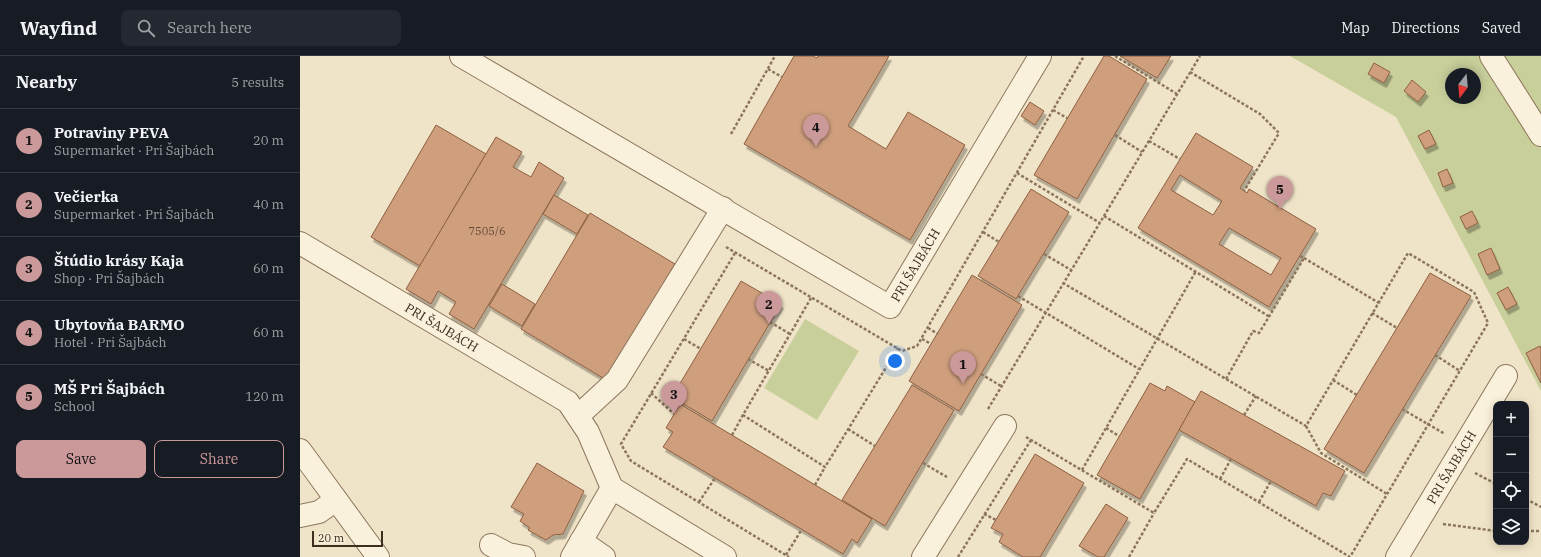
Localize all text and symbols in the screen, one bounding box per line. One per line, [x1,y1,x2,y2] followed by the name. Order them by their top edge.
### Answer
[121,10,401,46] search box
[20,16,97,40] text: Wayfind
[135,17,157,39] icon: search
[167,18,252,37] text: Search here
[1341,19,1370,37] text: Map
[1392,19,1460,37] text: Directions
[1482,19,1521,37] text: Saved
[1445,68,1481,104] north arrow
[16,71,77,93] text: Nearby
[231,74,284,91] text: 5 results
[803,114,829,147] pin: 4
[54,123,169,142] text: Potraviny PEVA
[25,132,33,149] text: 1
[253,132,284,149] text: 20 m
[54,142,214,159] text: Supermarket · Pri Šajbách
[1267,176,1293,209] pin: 5
[54,187,119,206] text: Večierka
[25,196,33,213] text: 2
[253,196,284,213] text: 40 m
[54,206,214,223] text: Supermarket · Pri Šajbách
[468,224,506,238] house number: 7505/6
[887,225,944,305] street label: PRI ŠAJBÁCH
[54,251,184,270] text: Štúdio krásy Kaja
[25,260,33,277] text: 3
[253,260,284,277] text: 60 m
[54,270,165,287] text: Shop · Pri Šajbách
[756,291,782,324] pin: 2
[402,299,482,356] street label: PRI ŠAJBÁCH
[54,315,185,334] text: Ubytovňa BARMO
[25,324,33,341] text: 4
[253,324,284,341] text: 60 m
[54,334,167,351] text: Hotel · Pri Šajbách
[885,351,905,371] your location
[950,351,976,384] pin: 1
[54,379,165,398] text: MŠ Pri Šajbách
[661,381,687,414] pin: 3
[25,388,33,405] text: 5
[245,388,284,405] text: 120 m
[54,398,95,415] text: School
[1493,401,1529,545] map controls
[1493,401,1529,437] button: +
[1423,427,1480,507] street label: PRI ŠAJBÁCH
[1493,437,1529,473] button: −
[16,440,146,478] button: Save
[154,440,284,478] button: Share
[1493,473,1529,509] button: locate
[1493,509,1529,545] button: layers
[312,529,383,548] scale bar
[318,531,344,545] text: 20 m

